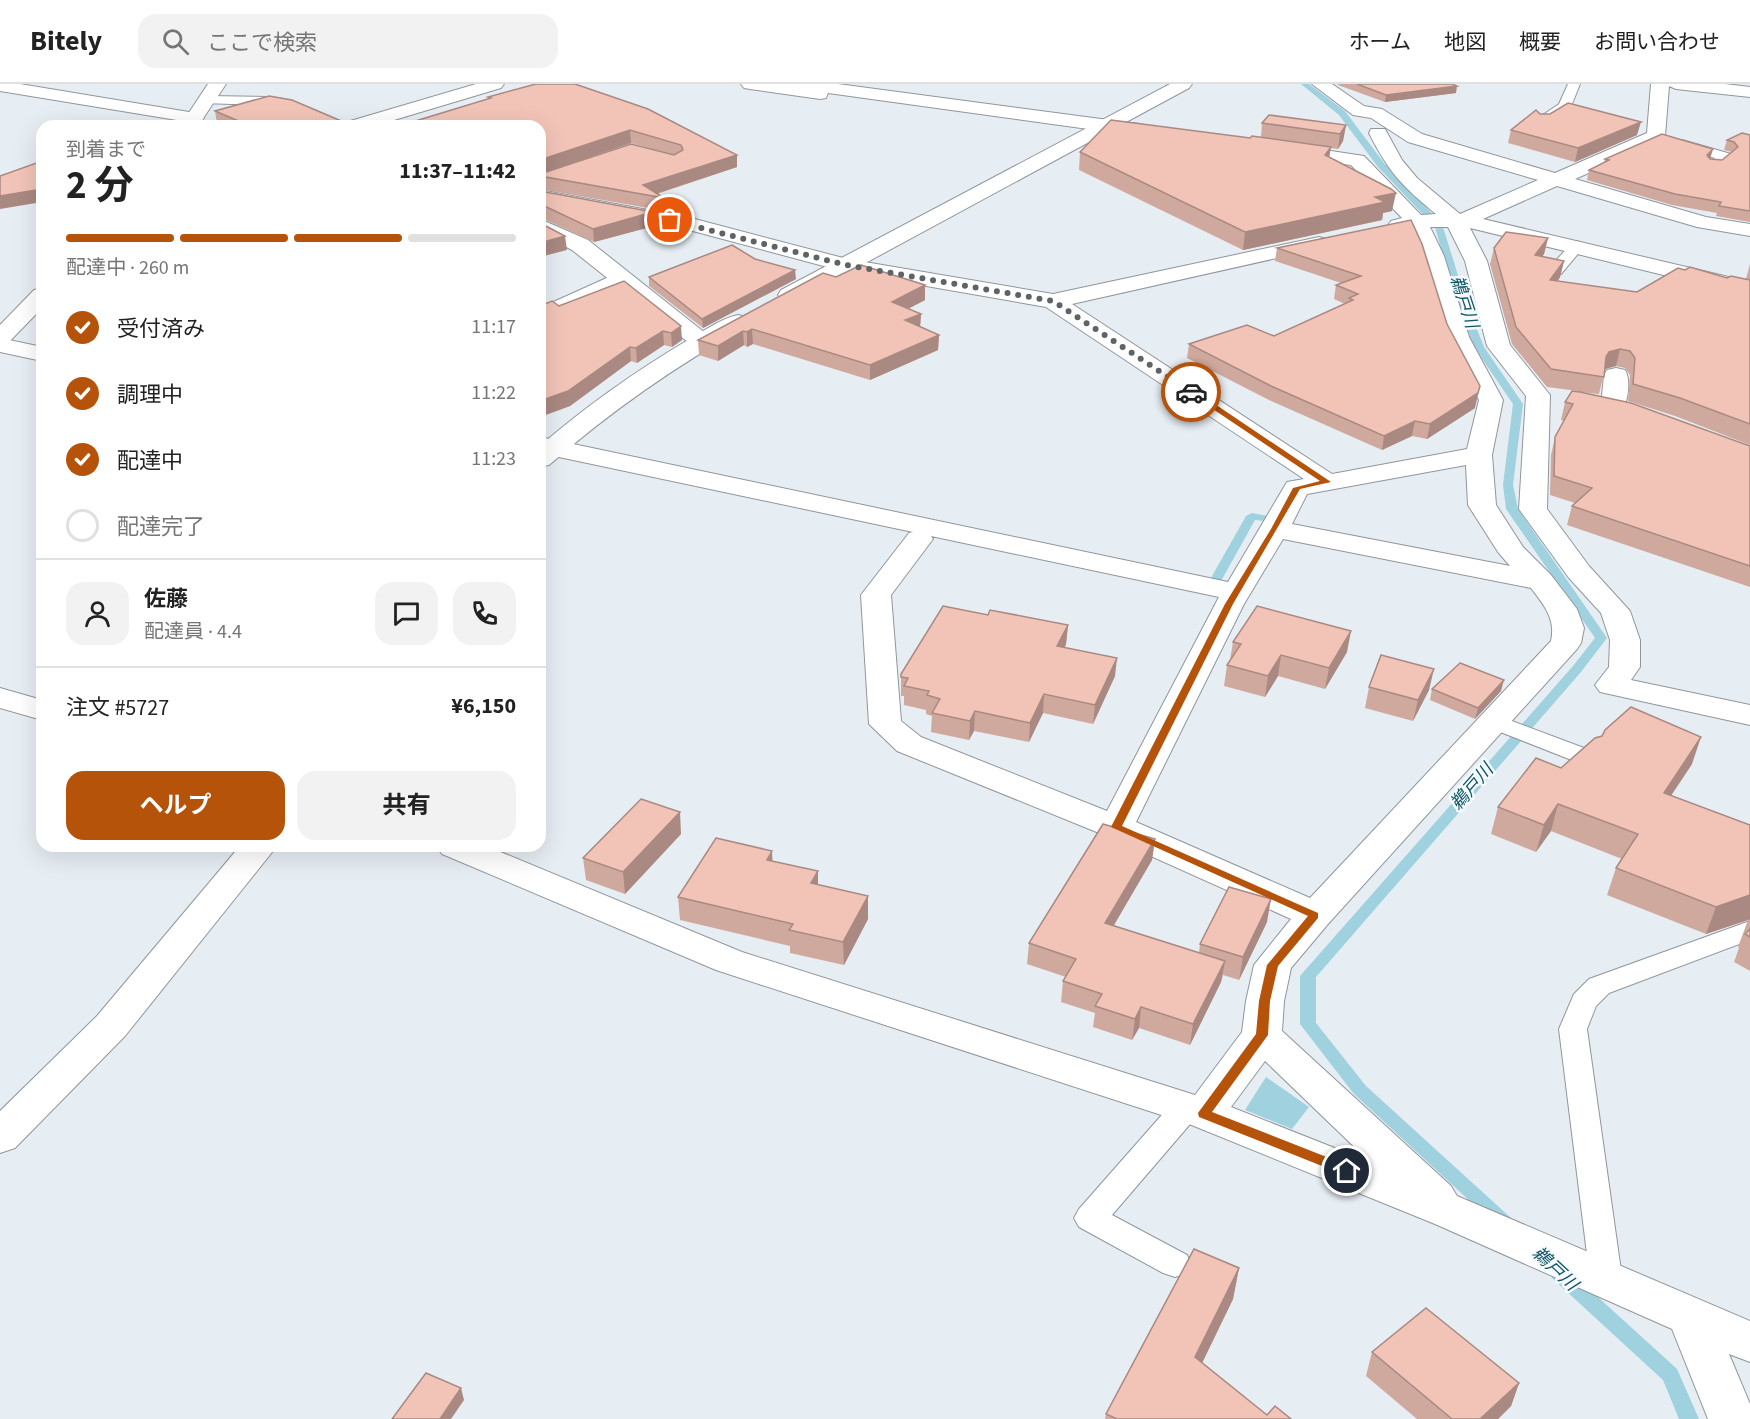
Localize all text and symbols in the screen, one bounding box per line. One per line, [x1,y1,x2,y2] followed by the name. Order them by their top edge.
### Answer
[138,14,558,68] search box
[30,21,102,61] text: Bitely
[159,25,192,58] icon: search
[207,27,317,59] text: ここで検索
[1349,27,1411,57] text: ホーム
[1444,27,1486,57] text: 地図
[1519,27,1561,57] text: 概要
[1594,27,1720,57] text: お問い合わせ
[66,136,146,164] text: 到着まで
[399,155,516,187] text: 11:37–11:42
[66,158,133,214] text: 2 分
[644,194,695,245] pin
[653,203,686,236] icon: bag
[66,254,189,282] text: 配達中 · 260 m
[1444,272,1485,333] water label: 鵜戸川
[66,311,99,344] icon: check
[117,313,205,345] text: 受付済み
[471,313,516,341] text: 11:17
[1161,362,1221,422] courier
[1175,376,1208,409] icon: car
[66,377,99,410] icon: check
[117,379,183,411] text: 調理中
[471,379,516,407] text: 11:22
[66,443,99,476] icon: check
[117,445,183,477] text: 配達中
[471,445,516,473] text: 11:23
[117,511,205,543] text: 配達完了
[66,582,129,645] button: person
[375,582,438,645] button: chat
[453,582,516,645] button: phone
[144,583,188,615] text: 佐藤
[144,618,242,646] text: 配達員 · 4.4
[451,690,516,722] text: ¥6,150
[66,692,169,724] text: 注文 #5727
[1445,757,1500,816] water label: 鵜戸川
[66,771,285,840] button: ヘルプ
[297,771,516,840] button: 共有
[1321,1145,1372,1196] pin
[1330,1154,1363,1187] icon: home
[1527,1241,1585,1298] water label: 鵜戸川

